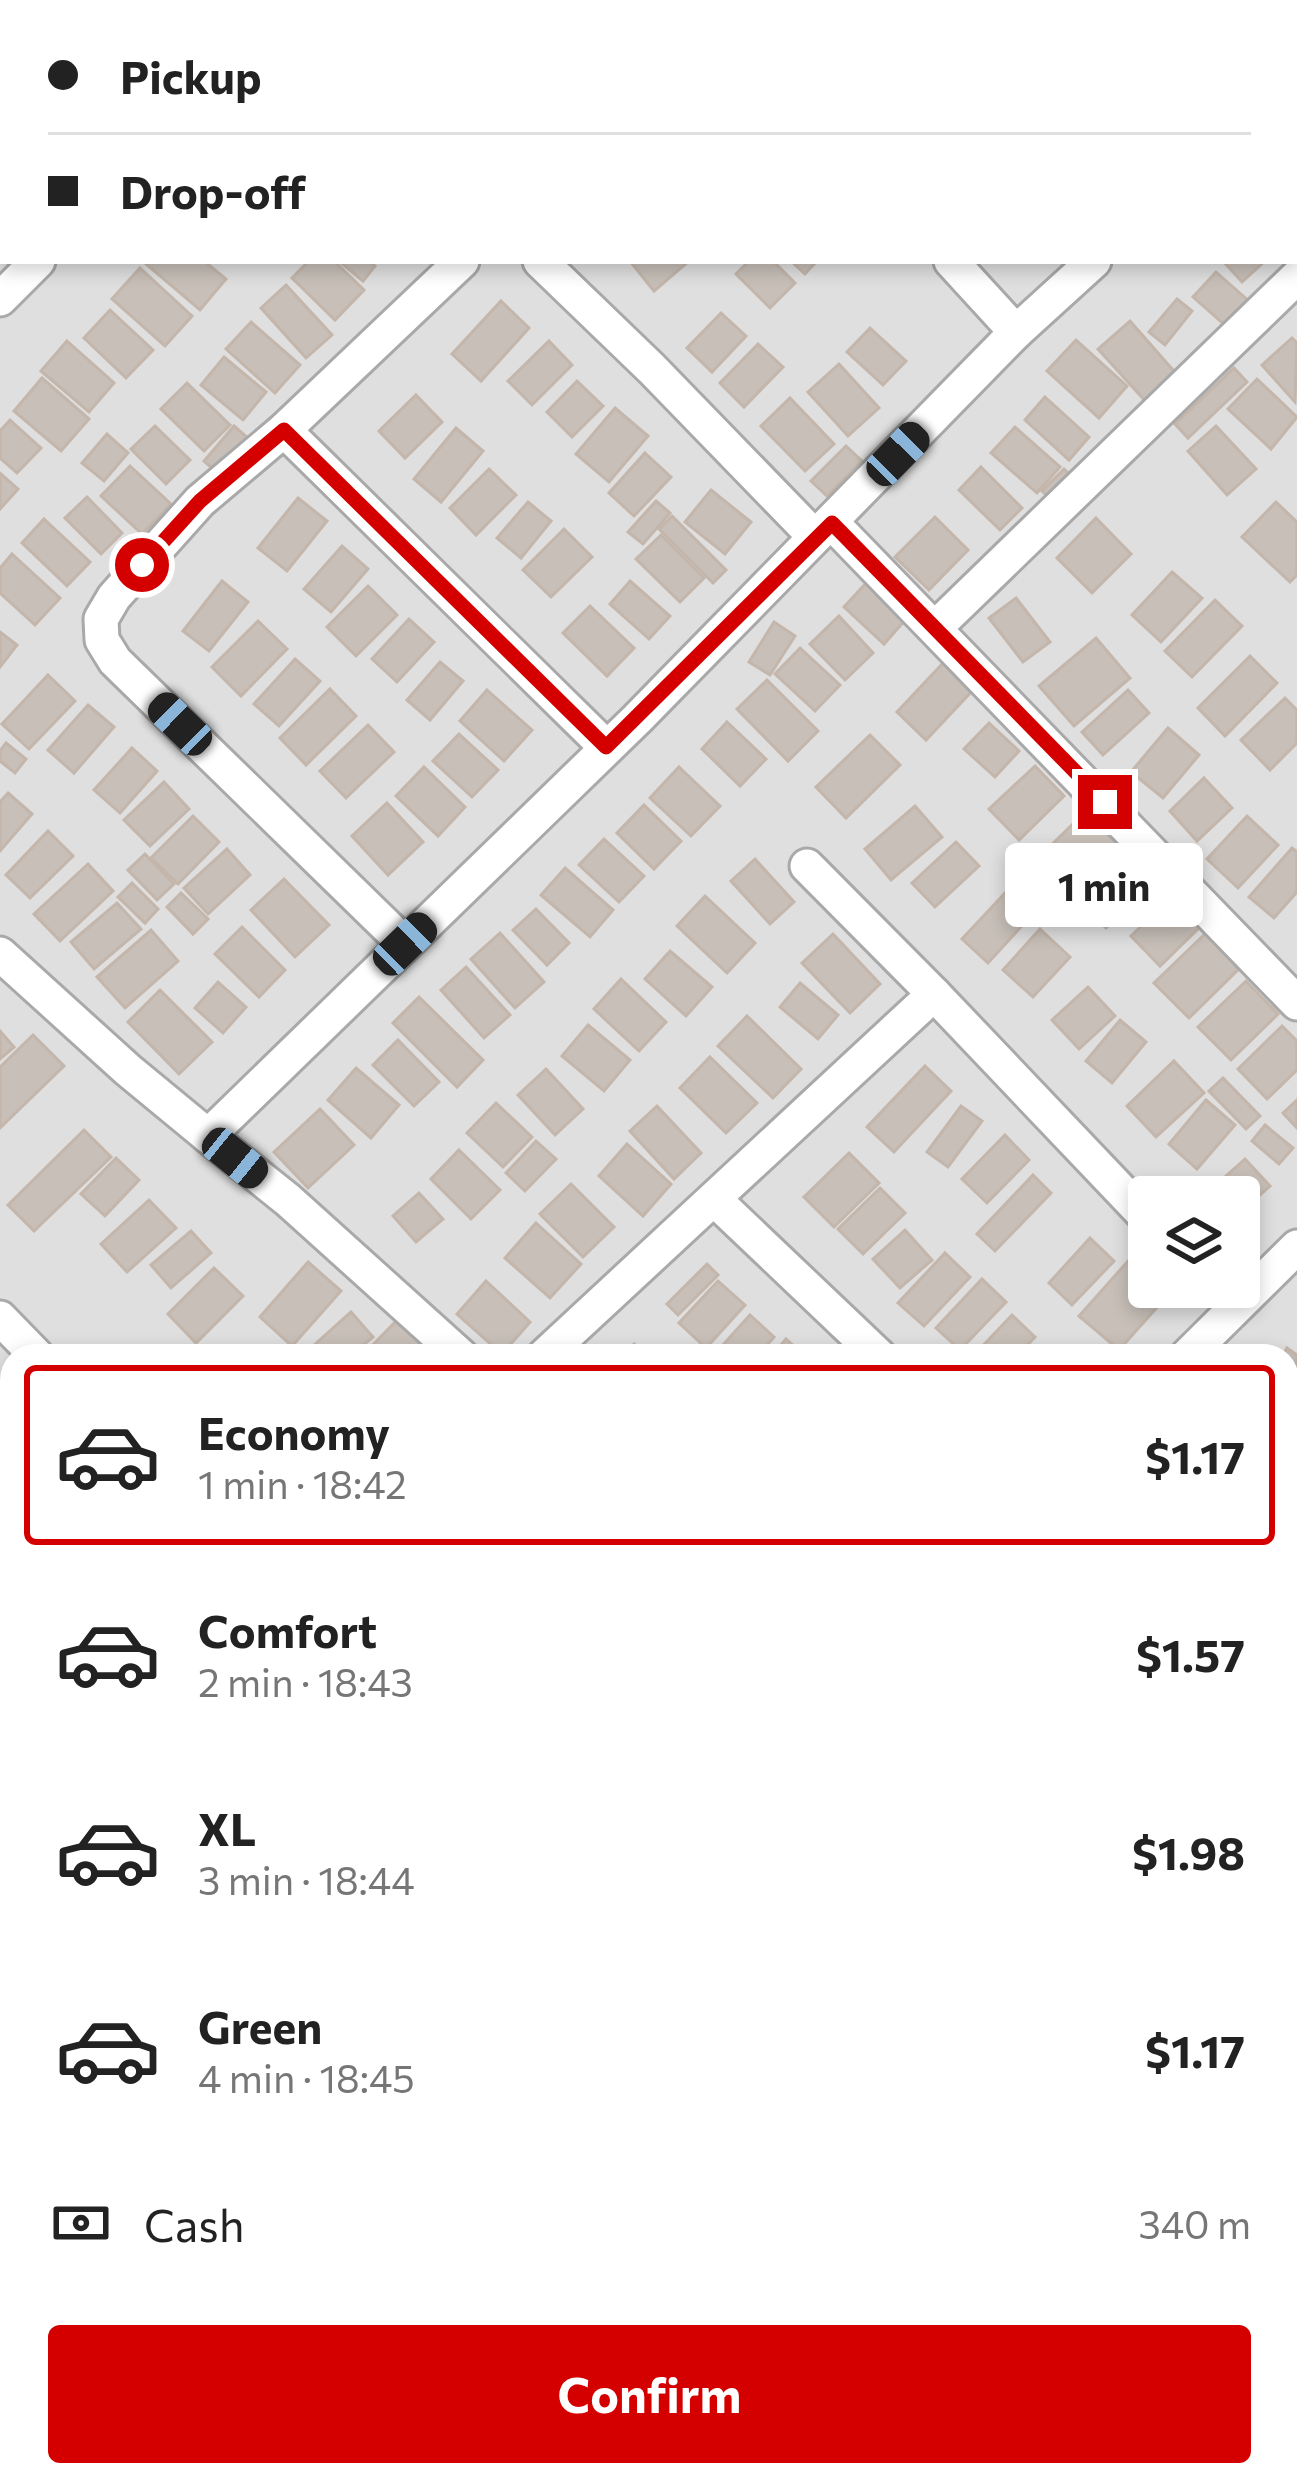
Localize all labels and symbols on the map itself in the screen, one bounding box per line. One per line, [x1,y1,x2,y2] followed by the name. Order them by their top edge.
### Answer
[860,416,936,492] car
[115,538,169,592] route start
[142,686,218,762] car
[1078,775,1132,829] route end
[1006,844,1204,928] callout: 1 min
[367,906,443,982] car
[196,1121,274,1195] car

